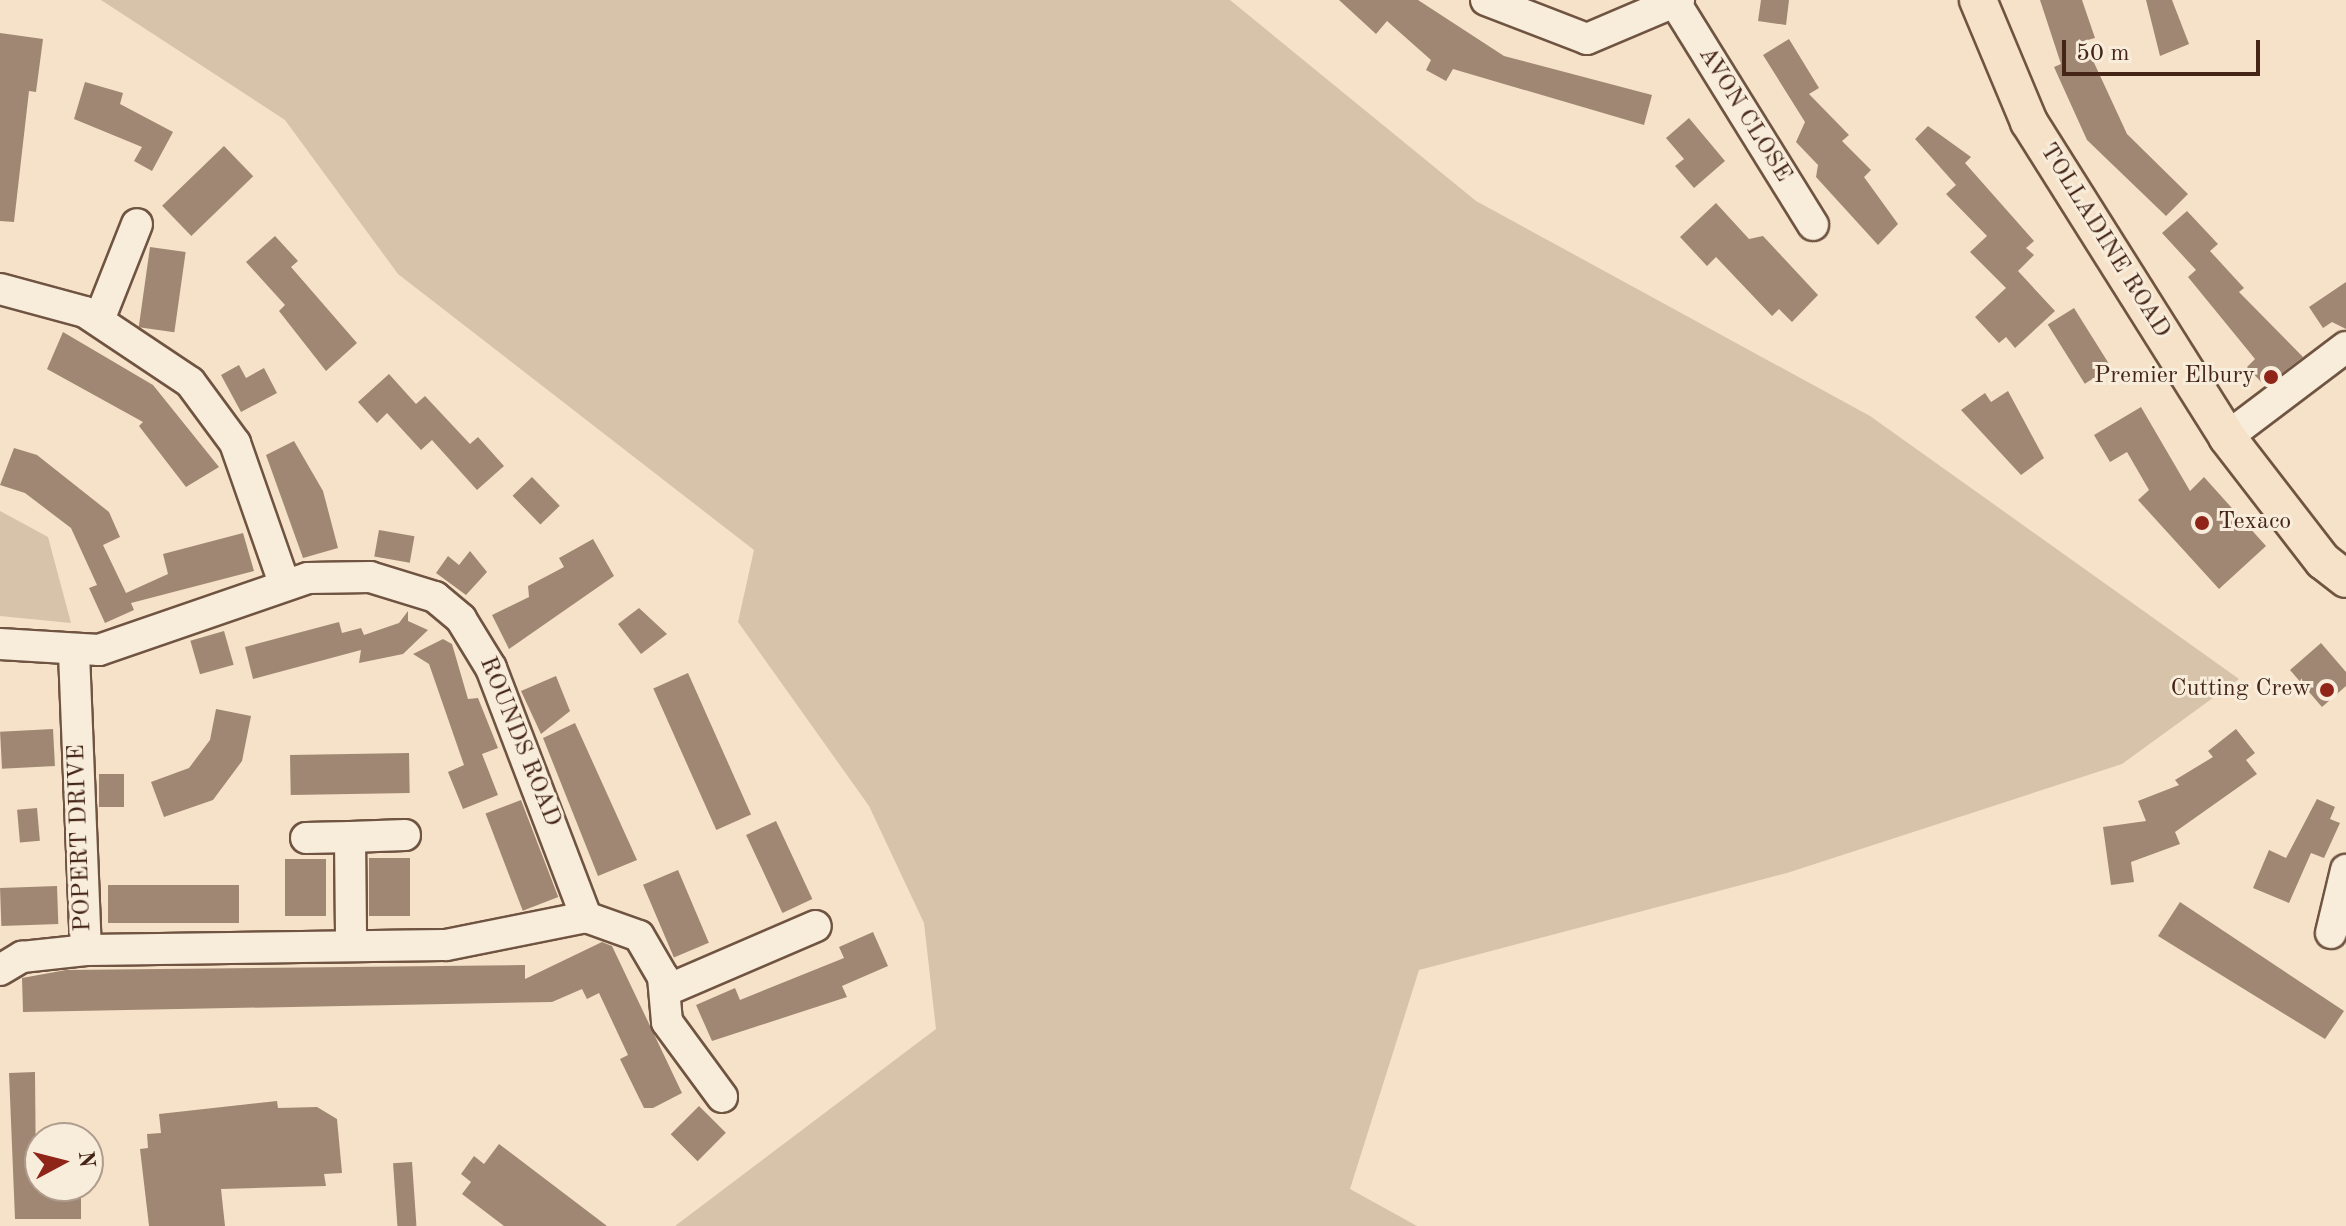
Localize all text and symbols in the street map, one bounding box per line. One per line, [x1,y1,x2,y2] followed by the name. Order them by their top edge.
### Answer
[2066,24,2264,74] scale bar
[1691,42,1797,188] street label: AVON CLOSE
[2076,42,2130,66] text: 50 m
[2032,138,2176,344] street label: TOLLADINE ROAD
[2094,363,2255,391] place label: Premier Elbury
[2262,368,2280,386] marker: Premier Elbury
[2218,509,2291,537] place label: Texaco
[2193,514,2211,532] marker: Texaco
[472,653,566,831] street label: ROUNDS ROAD
[2171,676,2311,704] place label: Cutting Crew
[2318,681,2336,699] marker: Cutting Crew
[63,744,99,932] street label: POPERT DRIVE
[24,1122,104,1202] north arrow
[74,1150,98,1169] text: N

